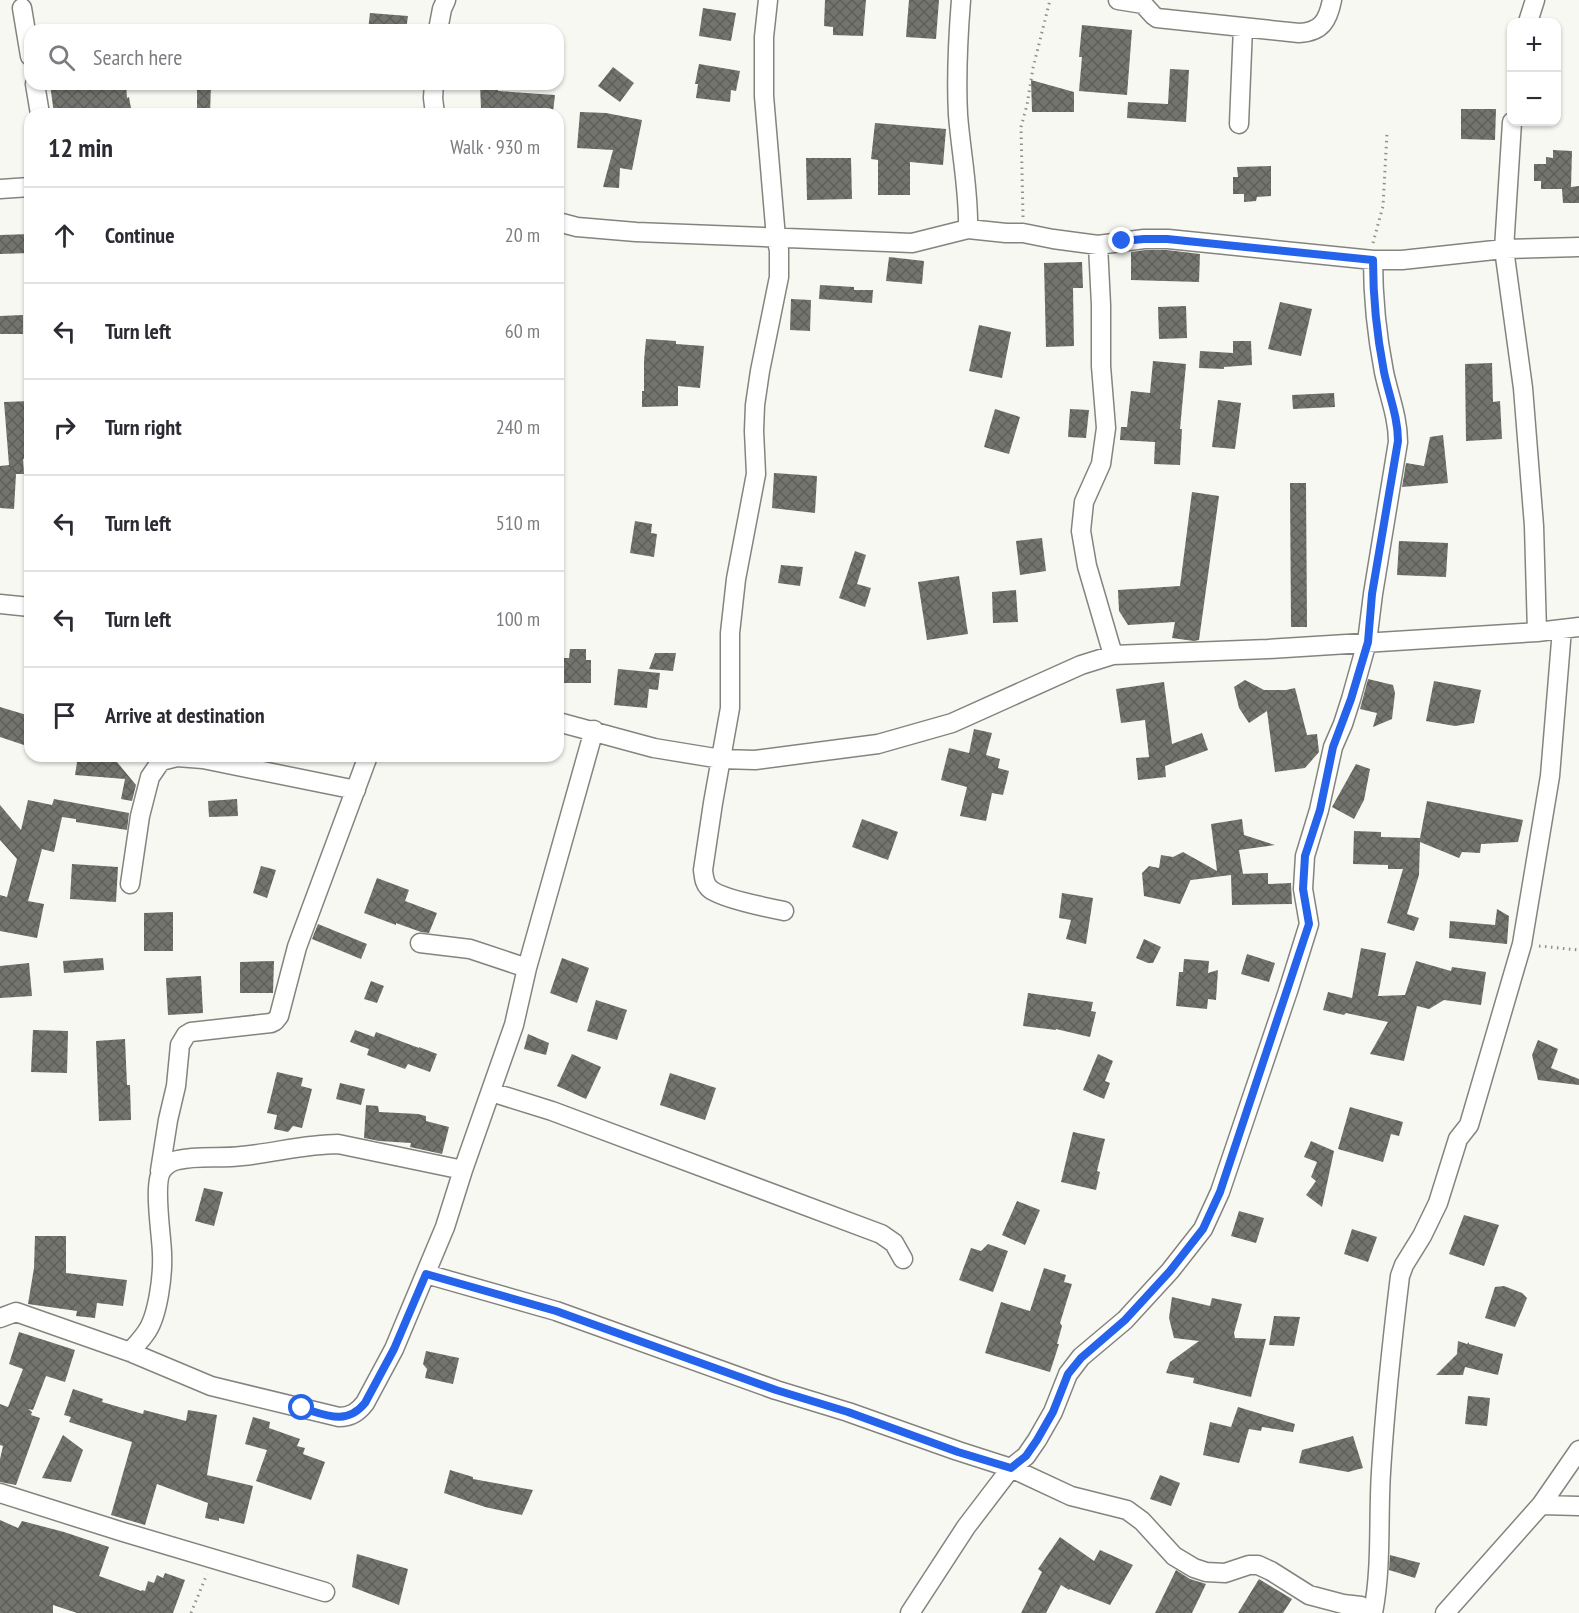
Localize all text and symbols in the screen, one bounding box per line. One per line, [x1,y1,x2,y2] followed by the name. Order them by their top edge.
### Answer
[1507,18,1561,126] map controls
[1507,18,1561,72] button: +
[24,24,564,90] search box
[45,41,78,74] icon: search
[93,43,182,71] text: Search here
[1507,72,1561,126] button: −
[48,131,113,164] text: 12 min
[450,134,540,160] text: Walk · 930 m
[48,219,81,252] icon: ahead
[105,221,175,249] text: Continue
[505,222,540,248] text: 20 m
[1108,227,1134,253] route end
[48,315,81,348] icon: left
[105,317,171,345] text: Turn left
[505,318,540,344] text: 60 m
[48,411,81,444] icon: right
[105,413,182,441] text: Turn right
[496,414,540,440] text: 240 m
[48,507,81,540] icon: left
[105,509,171,537] text: Turn left
[496,510,540,536] text: 510 m
[48,603,81,636] icon: left
[105,605,171,633] text: Turn left
[496,606,540,632] text: 100 m
[48,699,81,732] icon: arrive
[105,701,265,729] text: Arrive at destination
[288,1394,314,1420] route start

